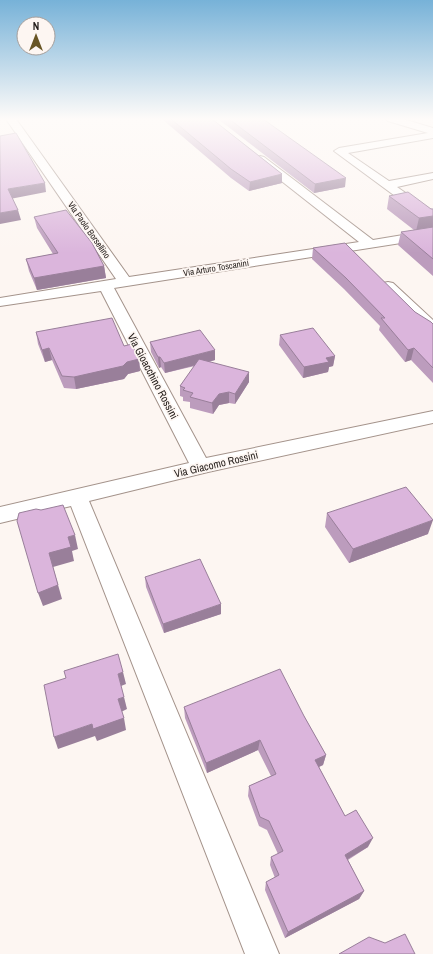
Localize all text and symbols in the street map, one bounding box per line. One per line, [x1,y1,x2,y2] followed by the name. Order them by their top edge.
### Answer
[16,16,56,56] north arrow
[33,19,39,33] text: N
[65,199,113,261] street label: Via Paolo Borsellino
[182,257,250,279] street label: Via Arturo Toscanini
[124,331,182,421] street label: Via Gioacchino Rossini
[173,448,259,480] street label: Via Giacomo Rossini

